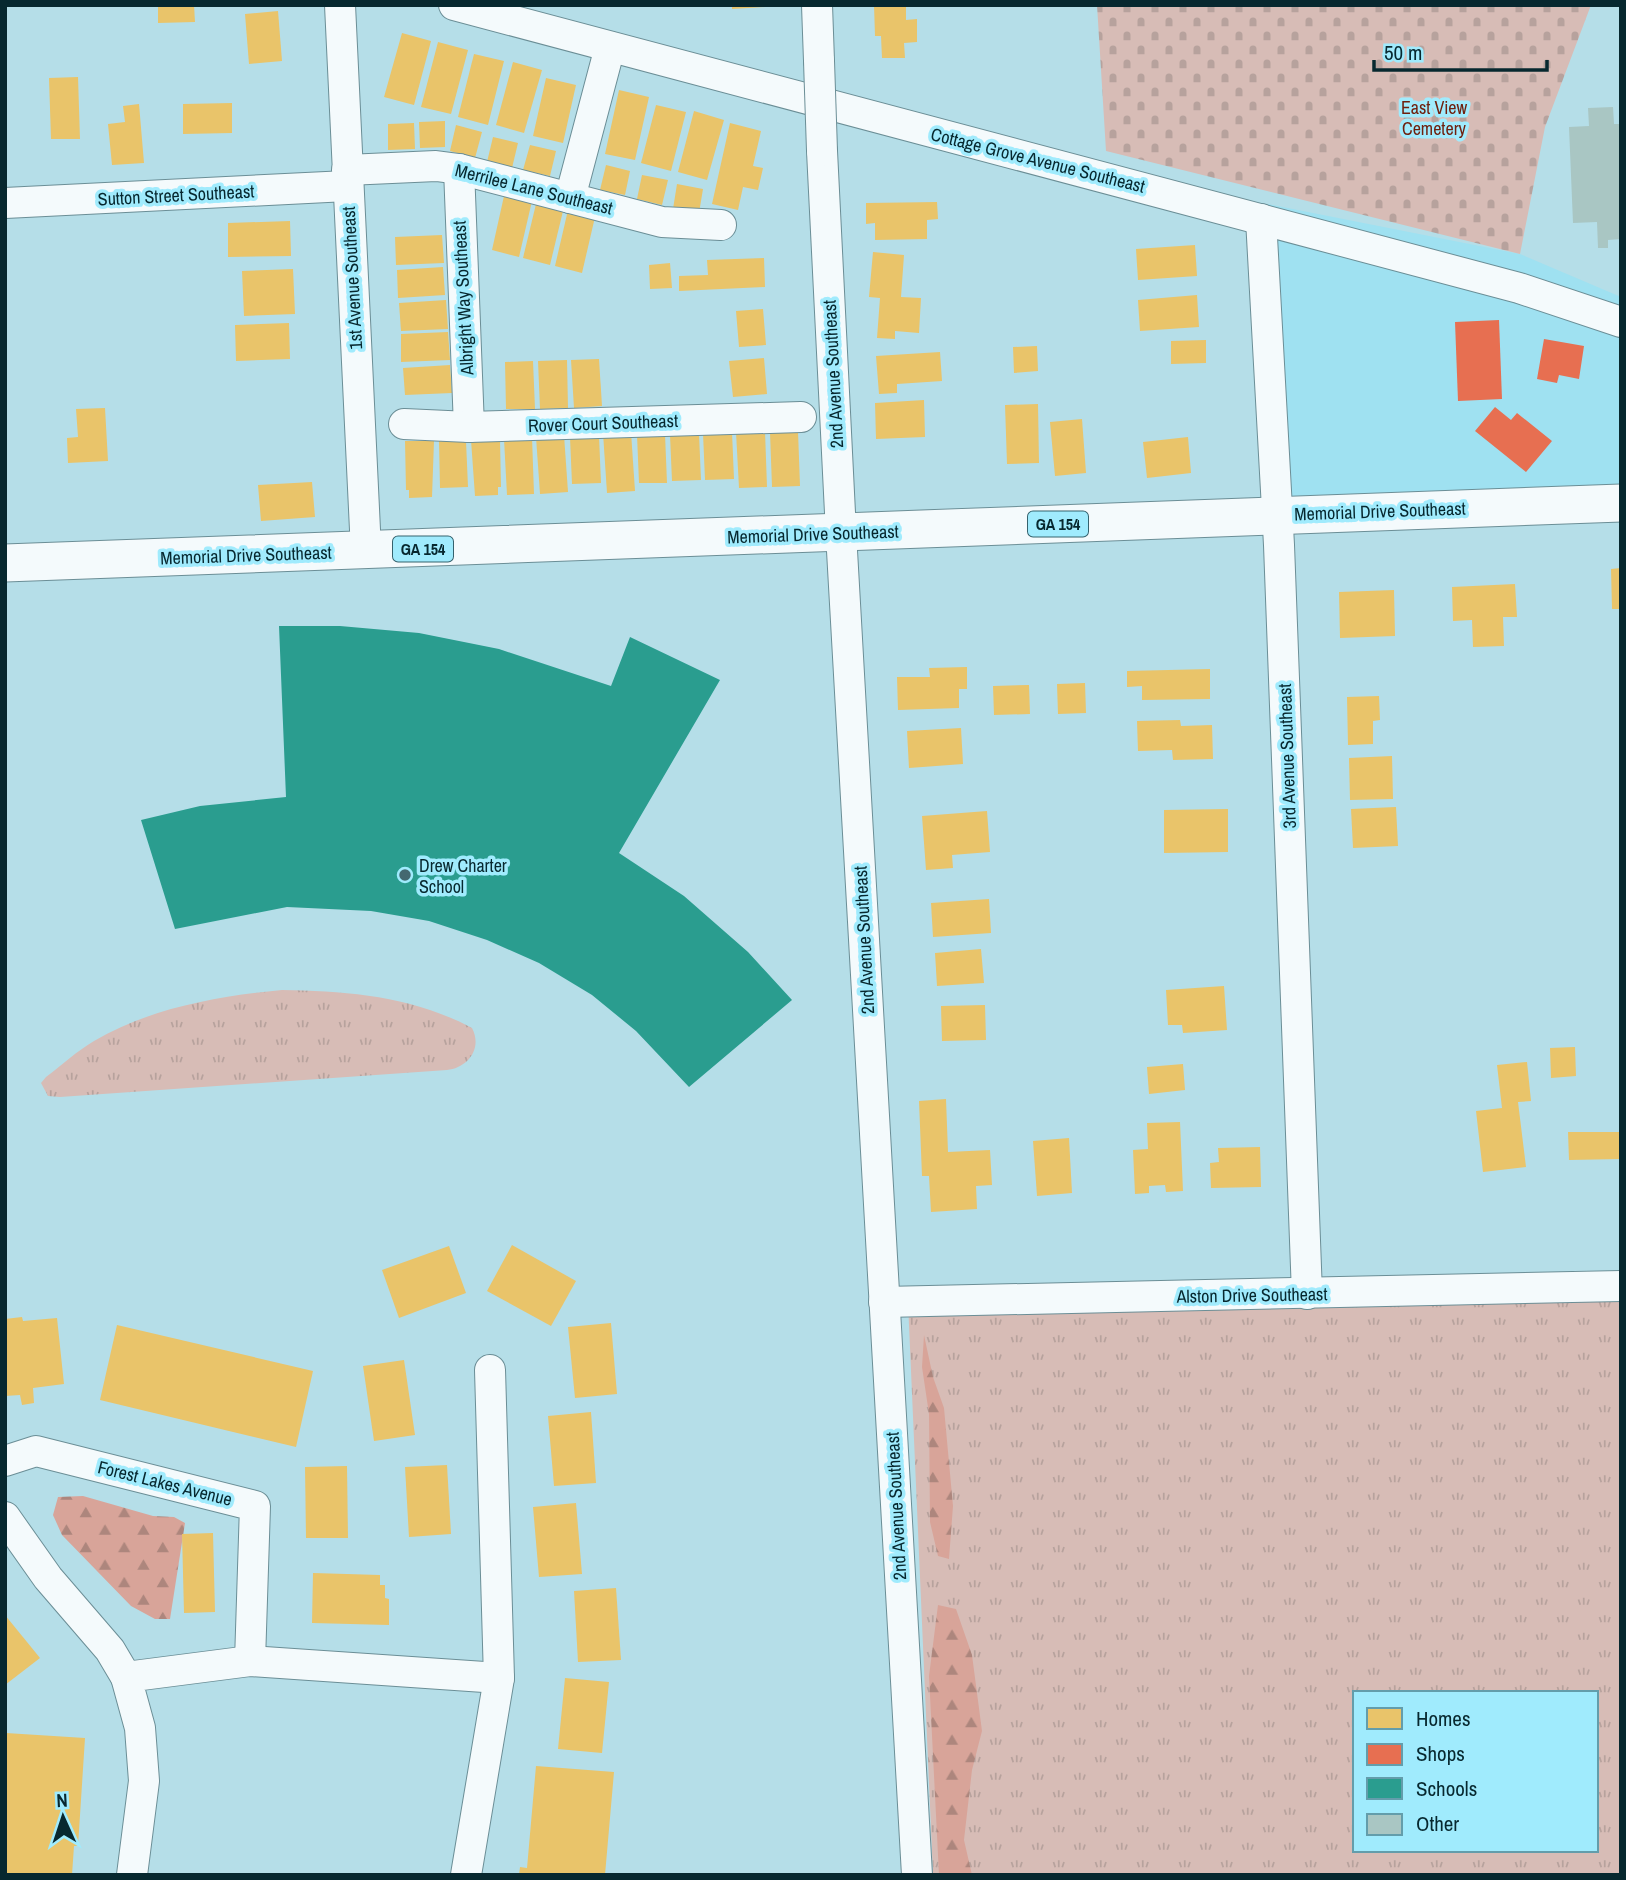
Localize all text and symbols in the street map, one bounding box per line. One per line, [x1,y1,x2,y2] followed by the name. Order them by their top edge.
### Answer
[1374,28,1547,72] scale bar
[1384,38,1422,67] text: 50 m
[1401,95,1467,141] park label: East View Cemetery
[928,121,1148,199] street label: Cottage Grove Avenue Southeast
[453,157,615,221] street label: Merrilee Lane Southeast
[97,178,255,212] street label: Sutton Street Southeast
[336,206,368,350] street label: 1st Avenue Southeast
[446,220,480,377] street label: Albright Way Southeast
[817,299,849,449] street label: 2nd Avenue Southeast
[528,408,678,438] street label: Rover Court Southeast
[1294,496,1466,526] street label: Memorial Drive Southeast
[1028,512,1088,537] road number: GA 154
[727,519,899,549] street label: Memorial Drive Southeast
[393,536,453,562] road number: GA 154
[160,540,332,570] street label: Memorial Drive Southeast
[1272,683,1302,829] street label: 3rd Avenue Southeast
[419,853,507,899] place label: Drew Charter School
[848,865,880,1015] street label: 2nd Avenue Southeast
[397,867,413,883] marker: Drew Charter School
[1175,1281,1328,1309] street label: Alston Drive Southeast
[880,1431,912,1581] street label: 2nd Avenue Southeast
[95,1454,235,1512] street label: Forest Lakes Avenue
[1353,1691,1598,1852] legend
[1416,1704,1471,1733] text: Homes
[1416,1739,1465,1768] text: Shops
[1416,1774,1477,1803] text: Schools
[28,1782,98,1852] north arrow
[56,1787,68,1813] text: N
[1416,1809,1459,1838] text: Other

